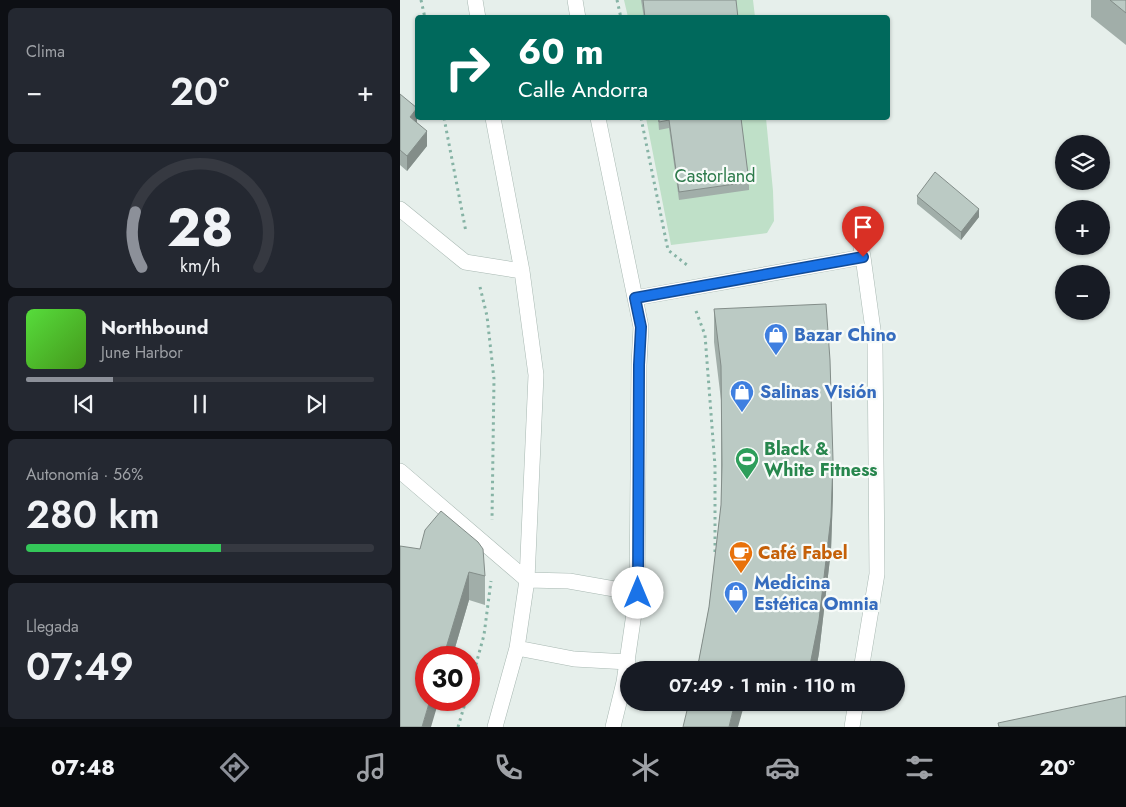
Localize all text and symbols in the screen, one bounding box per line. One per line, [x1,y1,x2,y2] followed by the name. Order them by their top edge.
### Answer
[518,27,604,77] text: 60 m
[435,35,500,100] icon: right
[26,40,65,63] text: Clima
[170,64,229,119] text: 20°
[26,71,43,112] text: −
[357,71,374,112] text: +
[518,73,648,105] text: Calle Andorra
[1055,135,1110,320] map controls
[1055,135,1110,190] button: layers
[674,163,756,189] park label: Castorland
[167,190,233,266] text: 28
[1055,200,1110,255] button: +
[842,206,884,257] pin
[849,213,877,241] icon: arrive
[180,253,220,279] text: km/h
[1055,265,1110,320] button: −
[101,314,208,341] text: Northbound
[763,322,789,356] shop icon: Bazar Chino
[794,322,897,348] place label: Bazar Chino
[101,341,183,364] text: June Harbor
[729,379,755,413] shop icon: Salinas Visión
[760,379,877,405] place label: Salinas Visión
[70,390,98,418] icon: previous
[186,390,214,418] icon: pause
[302,390,330,418] icon: next
[764,436,878,483] place label: Black & White Fitness
[734,446,760,480] sports icon: Black & White Fitness
[26,463,143,486] text: Autonomía · 56%
[26,487,160,542] text: 280 km
[728,540,754,574] cafe icon: Café Fabel
[758,540,848,566] place label: Café Fabel
[611,566,663,618] position arrow
[754,570,878,617] place label: Medicina Estética Omnia
[723,580,749,614] shop icon: Medicina Estética Omnia
[26,615,79,638] text: Llegada
[26,639,134,694] text: 07:49
[415,646,480,711] speed limit sign: 30
[669,672,856,699] text: 07:49 · 1 min · 110 m
[217,750,252,785] icon: directions
[354,750,389,785] icon: music
[491,750,526,785] icon: phone
[628,750,663,785] icon: climate
[765,750,800,785] icon: car
[902,750,937,785] icon: filters
[51,751,115,783] text: 07:48
[1039,751,1075,783] text: 20°

